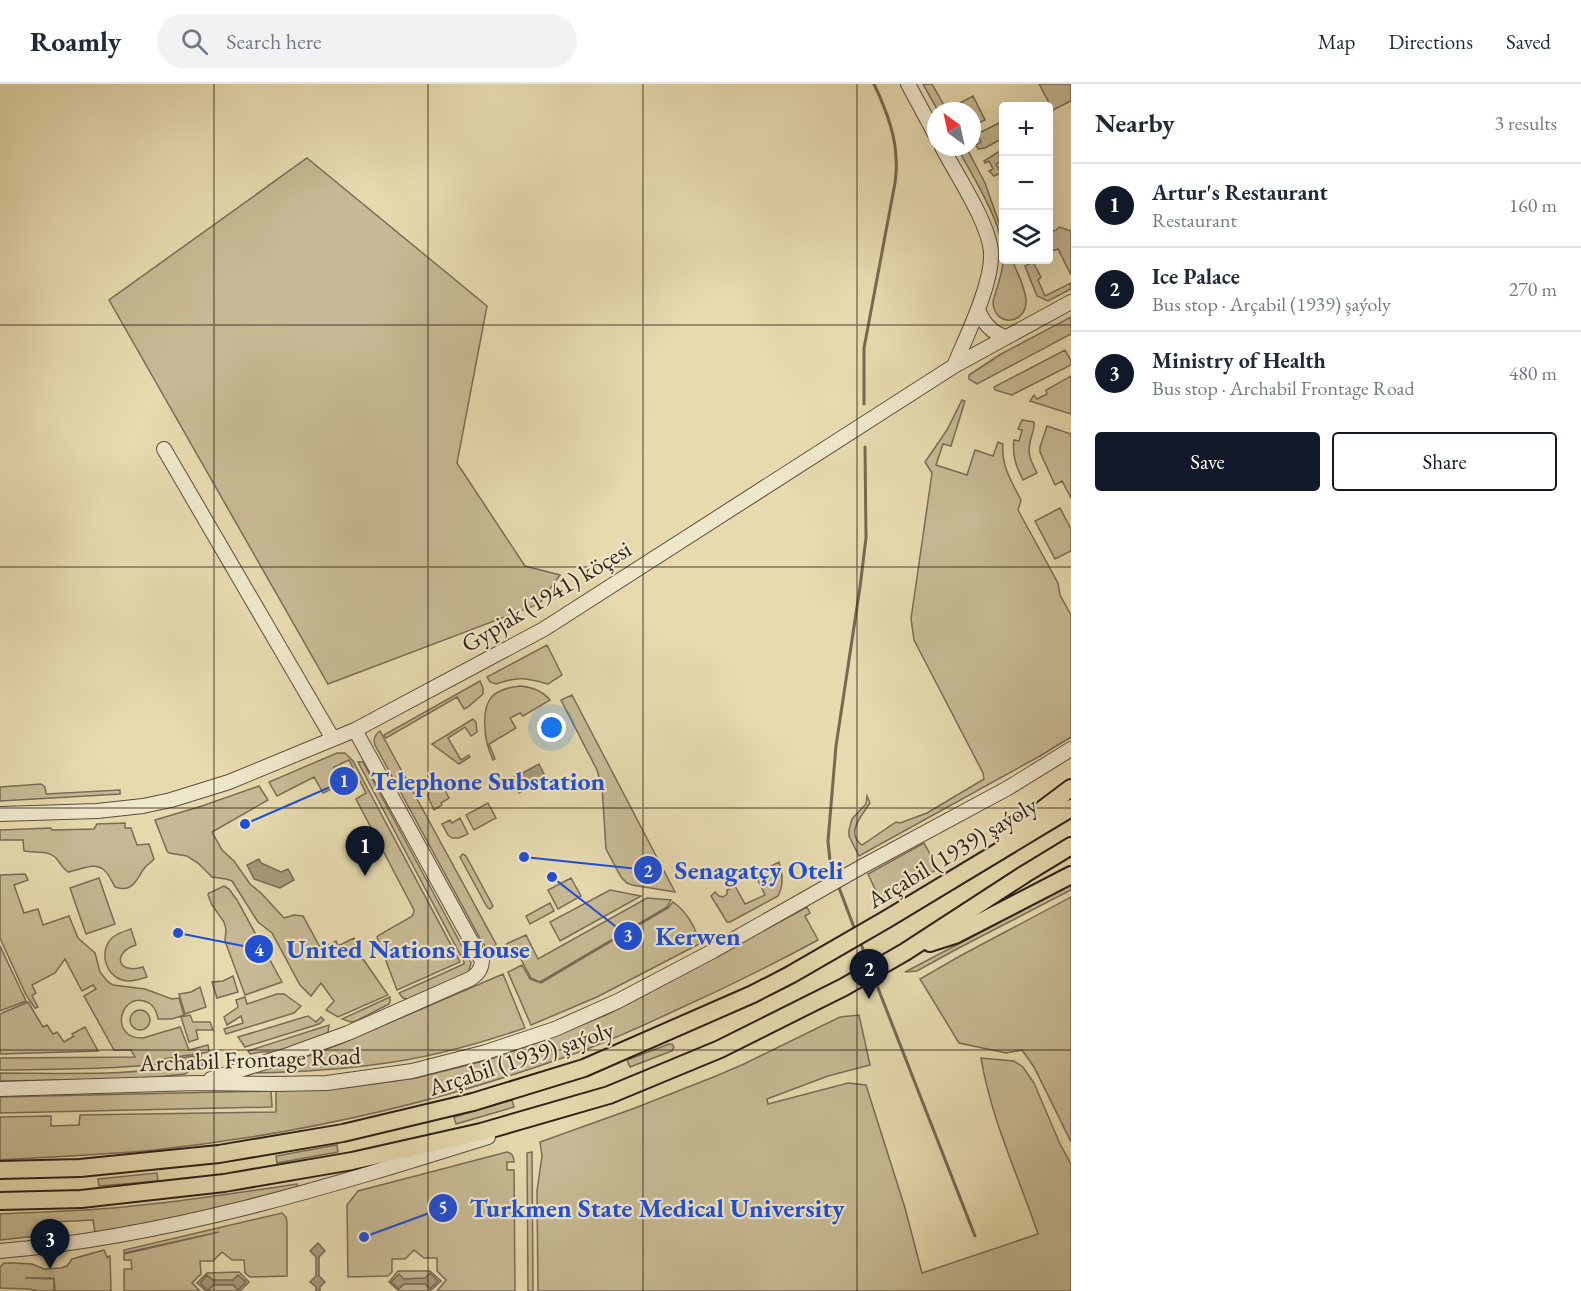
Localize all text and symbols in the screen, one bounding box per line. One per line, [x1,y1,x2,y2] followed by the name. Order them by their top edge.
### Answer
[157,14,577,68] search box
[30,23,121,59] text: Roamly
[178,25,211,58] icon: search
[226,27,322,56] text: Search here
[1318,28,1355,55] text: Map
[1388,28,1473,55] text: Directions
[1506,28,1551,55] text: Saved
[927,102,981,156] north arrow
[999,102,1053,264] map controls
[999,102,1053,156] button: +
[1095,106,1175,140] text: Nearby
[1494,110,1557,136] text: 3 results
[999,156,1053,210] button: −
[1152,178,1328,207] text: Artur's Restaurant
[1109,192,1120,218] text: 1
[1509,192,1557,218] text: 160 m
[1152,207,1237,233] text: Restaurant
[999,210,1053,264] button: layers
[1152,262,1240,291] text: Ice Palace
[1109,276,1120,302] text: 2
[1509,276,1557,302] text: 270 m
[1152,291,1391,317] text: Bus stop · Arçabil (1939) şaýoly
[1152,346,1326,375] text: Ministry of Health
[1109,360,1120,386] text: 3
[1509,360,1557,386] text: 480 m
[1152,375,1415,401] text: Bus stop · Archabil Frontage Road
[1095,432,1320,491] button: Save
[1332,432,1557,491] button: Share
[455,533,637,659] street label: Gypjak (1941) köçesi
[537,713,566,742] your location
[329,759,617,803] callout: Telephone Substation
[371,764,606,798] text: Telephone Substation
[339,769,349,792] text: 1
[860,789,1043,916] street label: Arçabil (1939) şaýoly
[346,826,385,876] pin: 1
[633,848,856,892] callout: Senagatçy Oteli
[675,853,844,887] text: Senagatçy Oteli
[643,859,653,882] text: 2
[613,914,753,958] callout: Kerwen
[655,919,741,953] text: Kerwen
[623,924,633,947] text: 3
[244,927,542,971] callout: United Nations House
[286,932,530,966] text: United Nations House
[254,938,264,961] text: 4
[850,950,888,999] pin: 2
[423,1013,618,1103] street label: Arçabil (1939) şaýoly
[138,1040,362,1078] street label: Archabil Frontage Road
[428,1186,857,1230] callout: Turkmen State Medical University
[470,1191,845,1225] text: Turkmen State Medical University
[438,1196,448,1219] text: 5
[31,1220,70,1269] pin: 3

